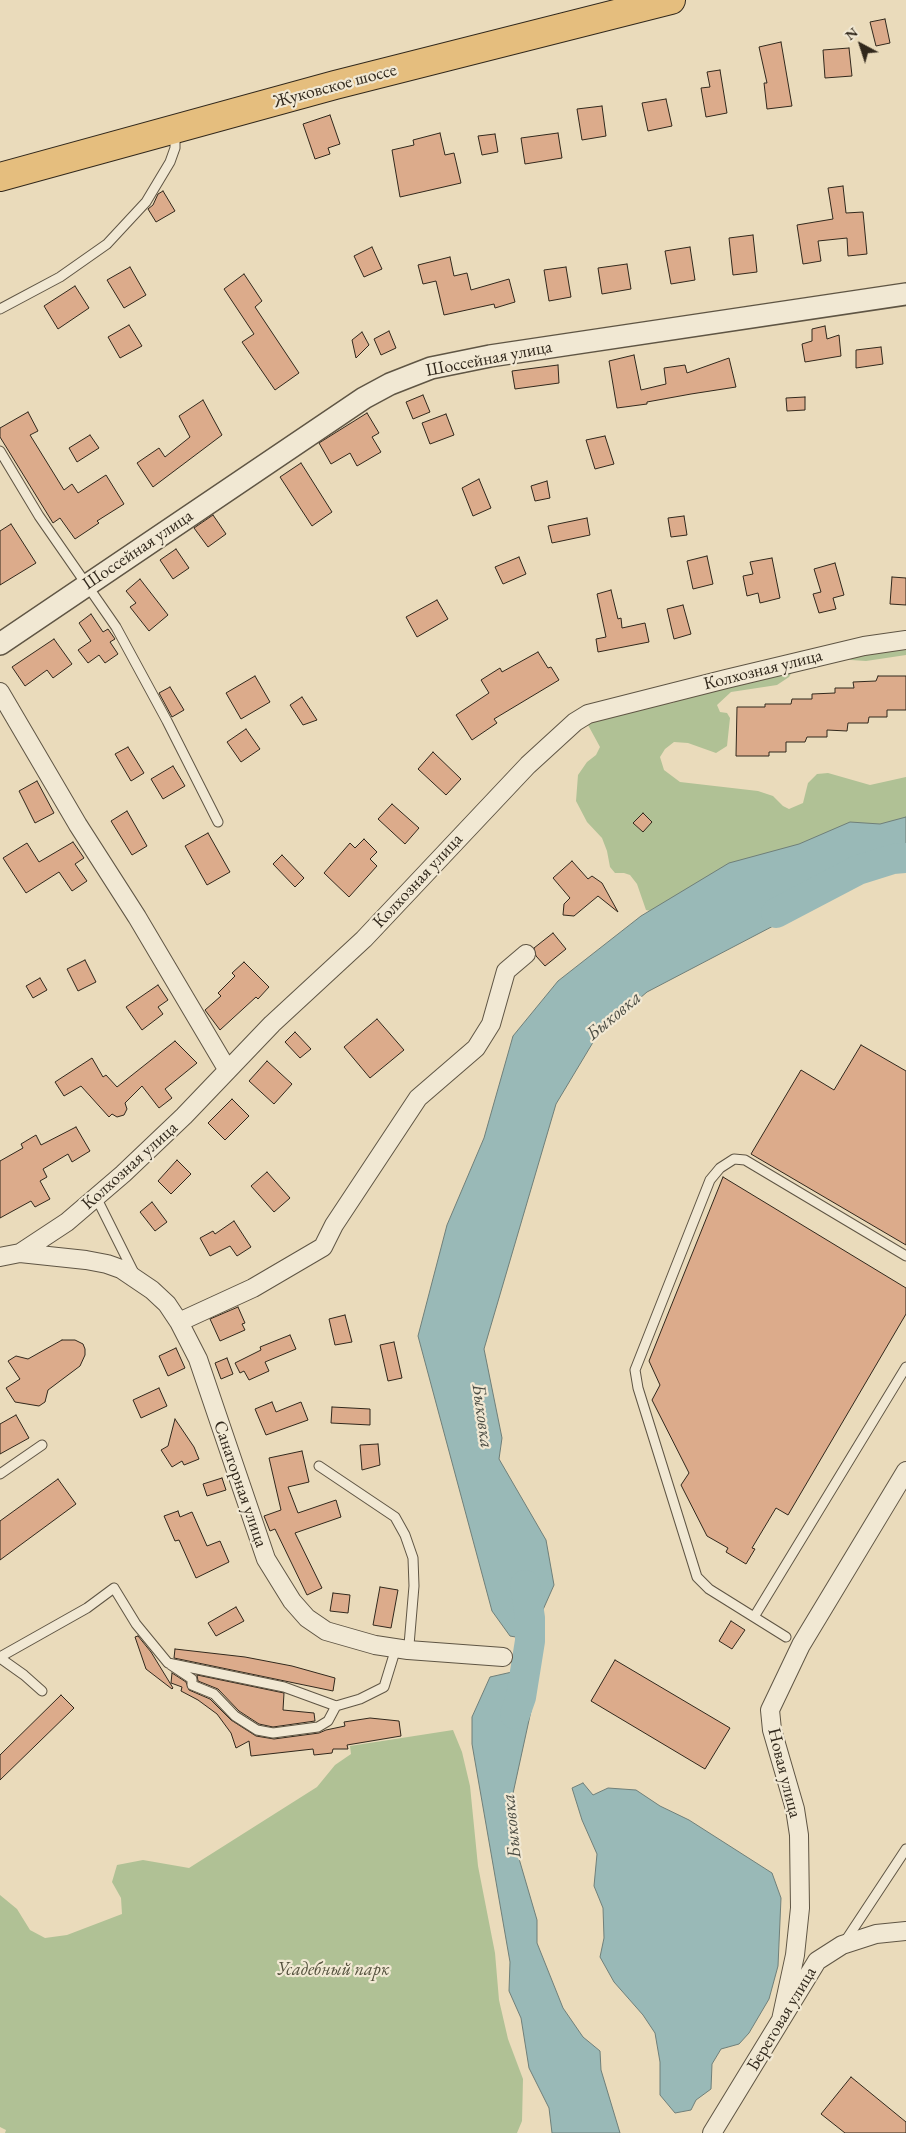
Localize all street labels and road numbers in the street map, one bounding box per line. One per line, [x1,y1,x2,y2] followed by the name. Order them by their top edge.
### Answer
[271,59,399,113] street label: Жуковское шоссе
[424,336,554,382] street label: Шоссейная улица
[79,505,197,595] street label: Шоссейная улица
[701,645,825,695] street label: Колхозная улица
[369,829,467,933] street label: Колхозная улица
[78,1117,182,1215] street label: Колхозная улица
[208,1418,272,1550] street label: Санаторная улица
[762,1726,806,1820] street label: Новая улица
[742,1963,822,2075] street label: Береговая улица

